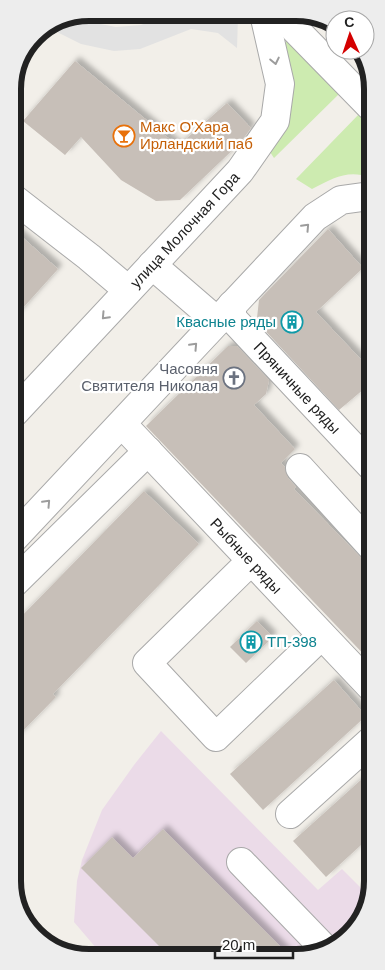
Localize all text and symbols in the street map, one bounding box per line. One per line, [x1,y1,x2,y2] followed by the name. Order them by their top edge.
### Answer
[325,10,375,60] north arrow
[344,14,355,30] text: С
[269,57,280,66] one-way arrow
[140,118,253,152] place label: Макс О'Хара Ирландский паб
[112,124,136,148] bar icon: Макс О'Хара Ирландский паб
[127,168,243,291] street label: улица Молочная Гора
[300,224,309,233] one-way arrow
[101,310,110,319] one-way arrow
[280,310,304,334] building icon: Квасные ряды
[176,313,276,330] place label: Квасные ряды
[251,338,344,437] street label: Пряничные ряды
[188,342,197,351] one-way arrow
[81,360,218,394] place label: Часовня Святителя Николая
[222,366,246,390] church icon: Часовня Святителя Николая
[41,499,50,508] one-way arrow
[207,514,286,597] street label: Рыбные ряды
[239,630,263,654] building icon: ТП-398
[267,633,317,650] place label: ТП-398
[215,928,292,960] scale bar
[222,936,255,953] text: 20 m

